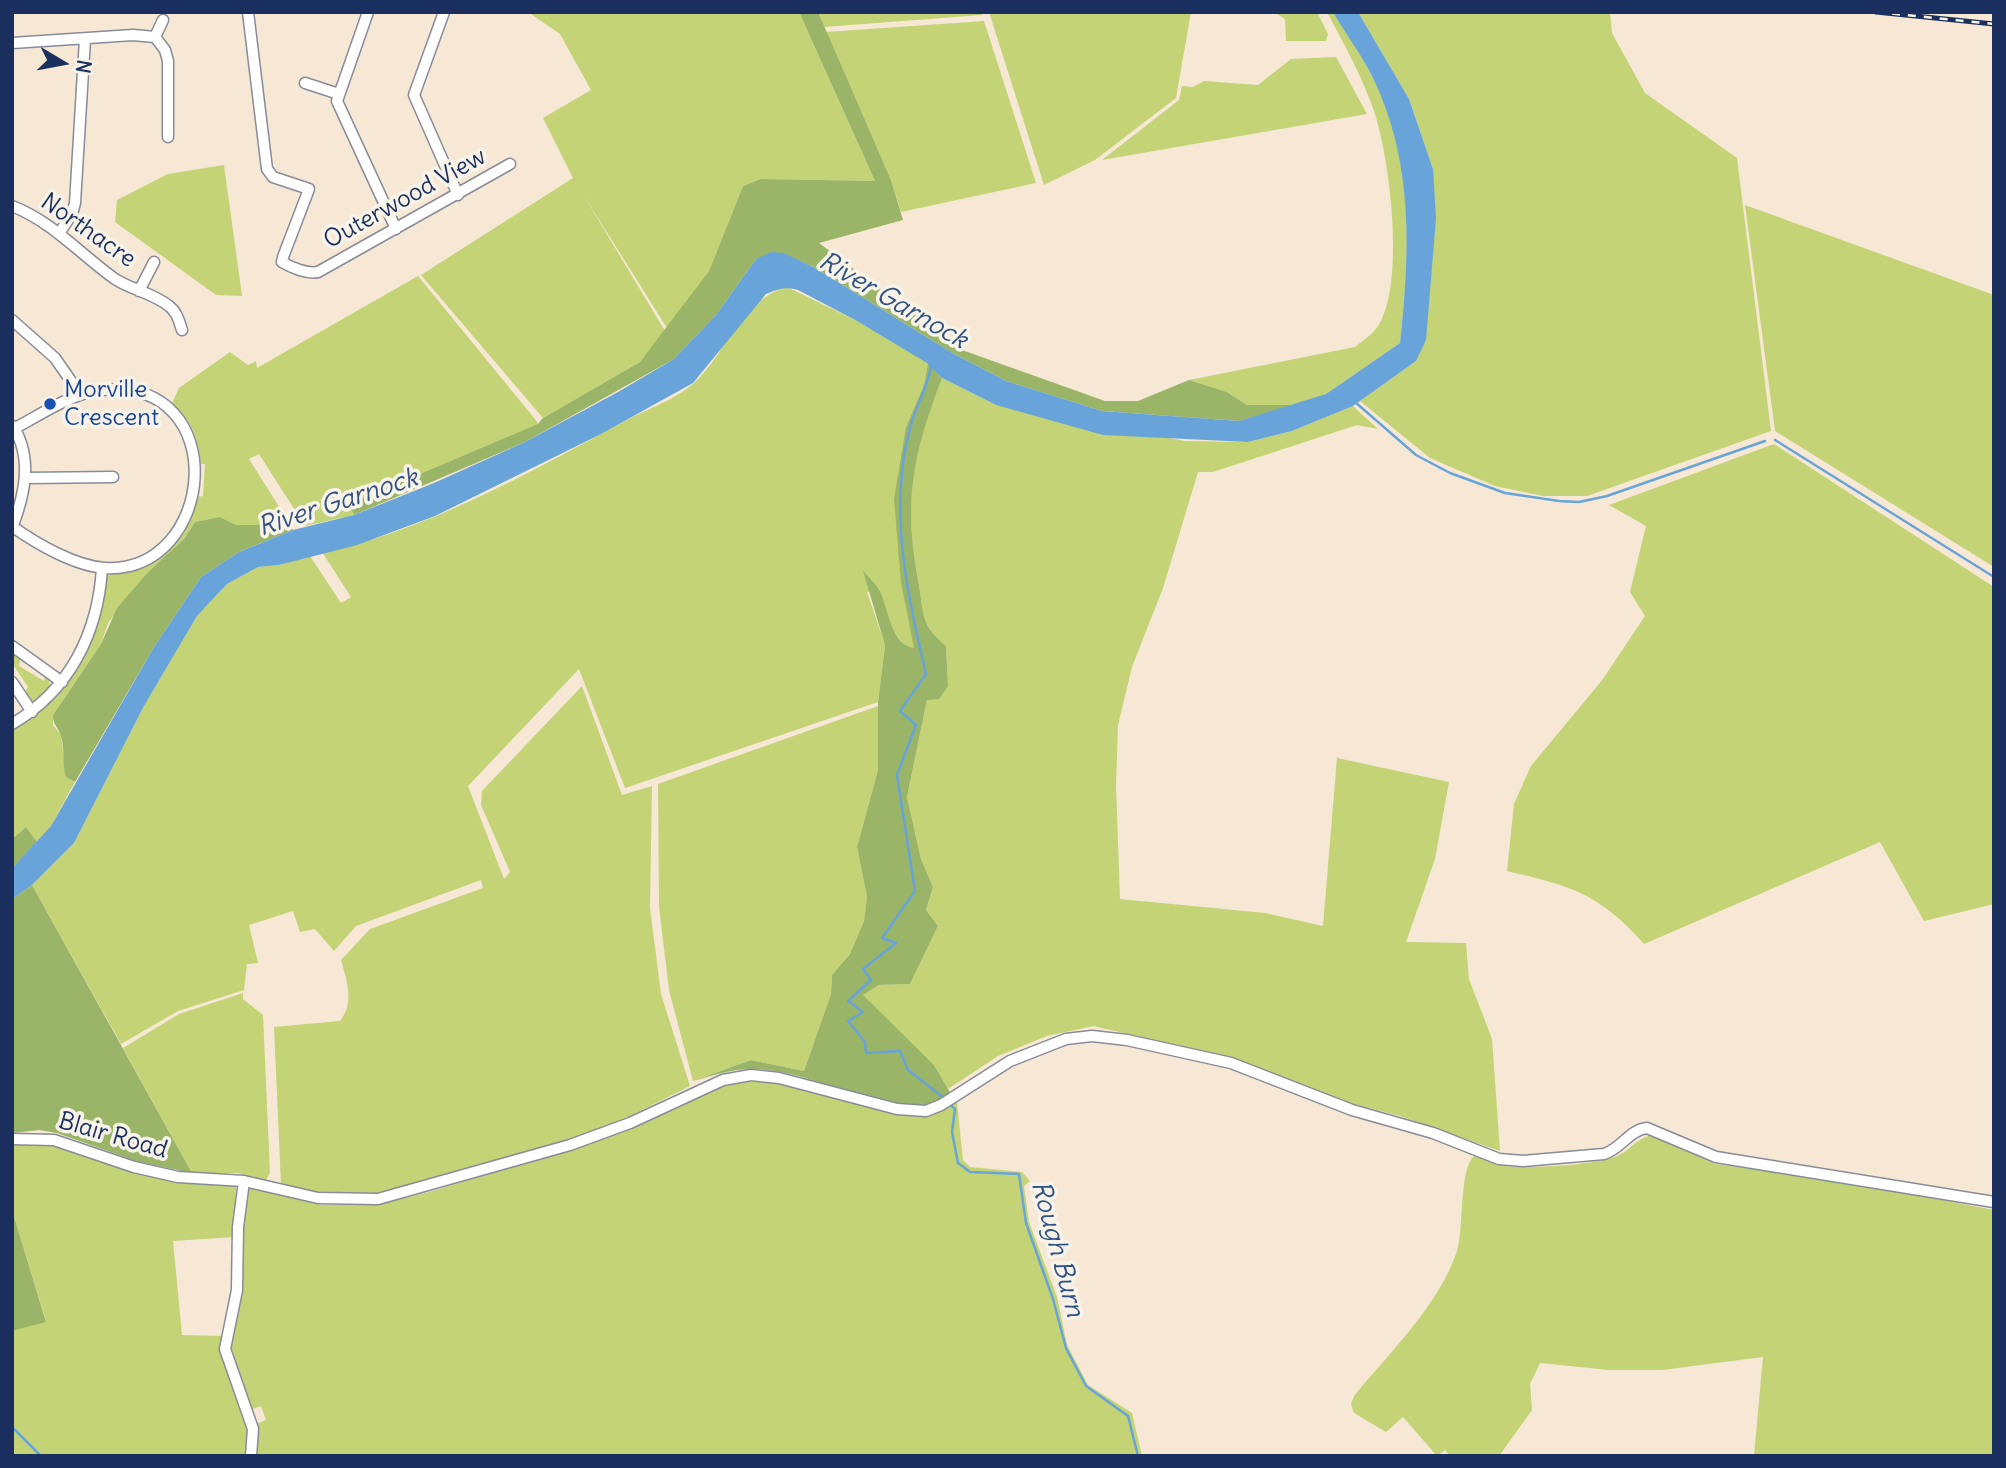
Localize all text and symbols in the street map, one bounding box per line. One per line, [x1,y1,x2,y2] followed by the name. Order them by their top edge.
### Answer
[28,28,98,98] north arrow
[71,58,97,75] text: N
[319,143,491,255] street label: Outerwood View
[35,188,141,274] street label: Northacre
[813,246,973,356] water label: River Garnock
[64,376,159,432] place label: Morville Crescent
[42,396,58,412] marker: Morville Crescent
[254,462,422,544] water label: River Garnock
[55,1107,171,1165] street label: Blair Road
[1024,1178,1090,1320] water label: Rough Burn

